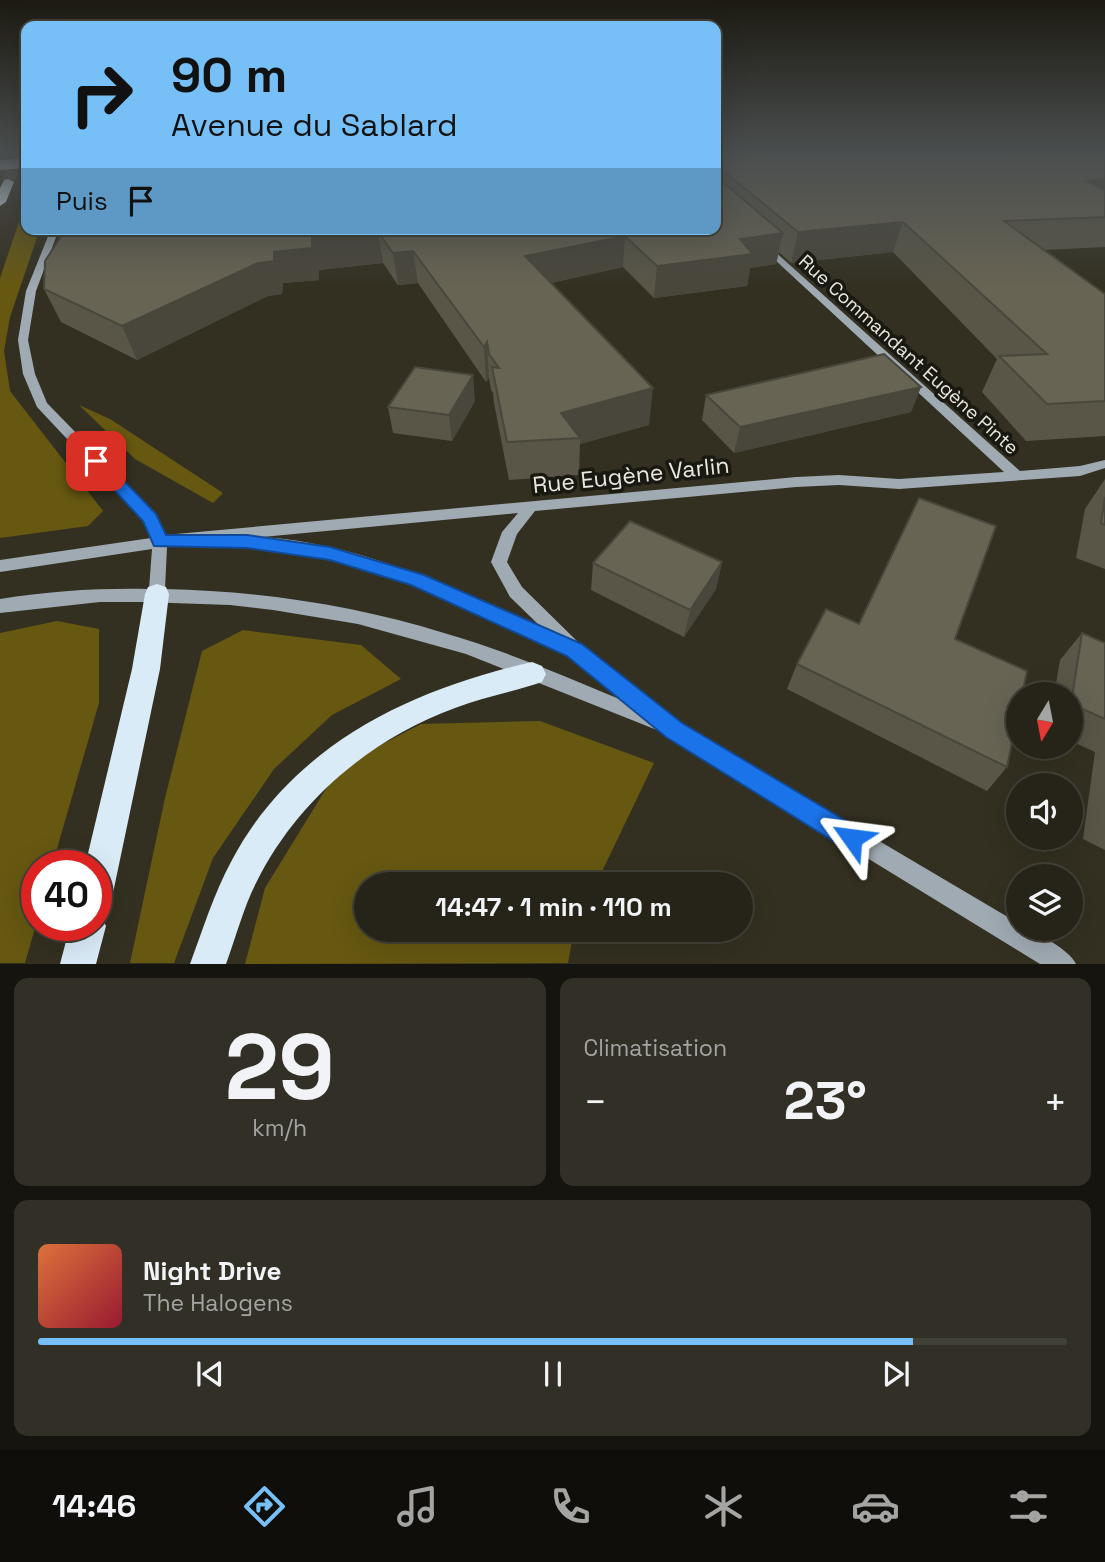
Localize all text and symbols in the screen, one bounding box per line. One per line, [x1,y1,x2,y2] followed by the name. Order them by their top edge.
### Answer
[171,44,287,106] text: 90 m
[56,49,147,140] icon: right
[171,105,458,145] text: Avenue du Sablard
[122,182,160,220] icon: arrive
[56,184,108,218] text: Puis
[793,249,1024,460] street label: Rue Commandant Eugène Pinte
[66,431,126,491] pin
[77,442,115,480] icon: arrive
[531,450,731,500] street label: Rue Eugène Varlin
[1006,682,1083,760] north arrow
[1006,682,1083,941] map controls
[1006,773,1083,850] button: sound
[815,801,889,875] position arrow
[21,850,112,941] speed limit sign: 40
[1006,864,1083,941] button: layers
[435,890,672,924] text: 14:47 · 1 min · 110 m
[225,1009,335,1126] text: 29
[584,1033,727,1063] text: Climatisation
[784,1068,867,1134] text: 23°
[584,1078,607,1126] text: −
[1043,1078,1067,1126] text: +
[252,1113,307,1143] text: km/h
[143,1254,281,1288] text: Night Drive
[143,1288,293,1318] text: The Halogens
[191,1355,229,1393] icon: previous
[534,1355,572,1393] icon: pause
[877,1355,915,1393] icon: next
[240,1482,289,1531] icon: directions
[393,1482,442,1531] icon: music
[546,1482,595,1531] icon: phone
[699,1482,748,1531] icon: climate
[851,1482,900,1531] icon: car
[1004,1482,1053,1531] icon: filters
[52,1486,136,1526] text: 14:46

